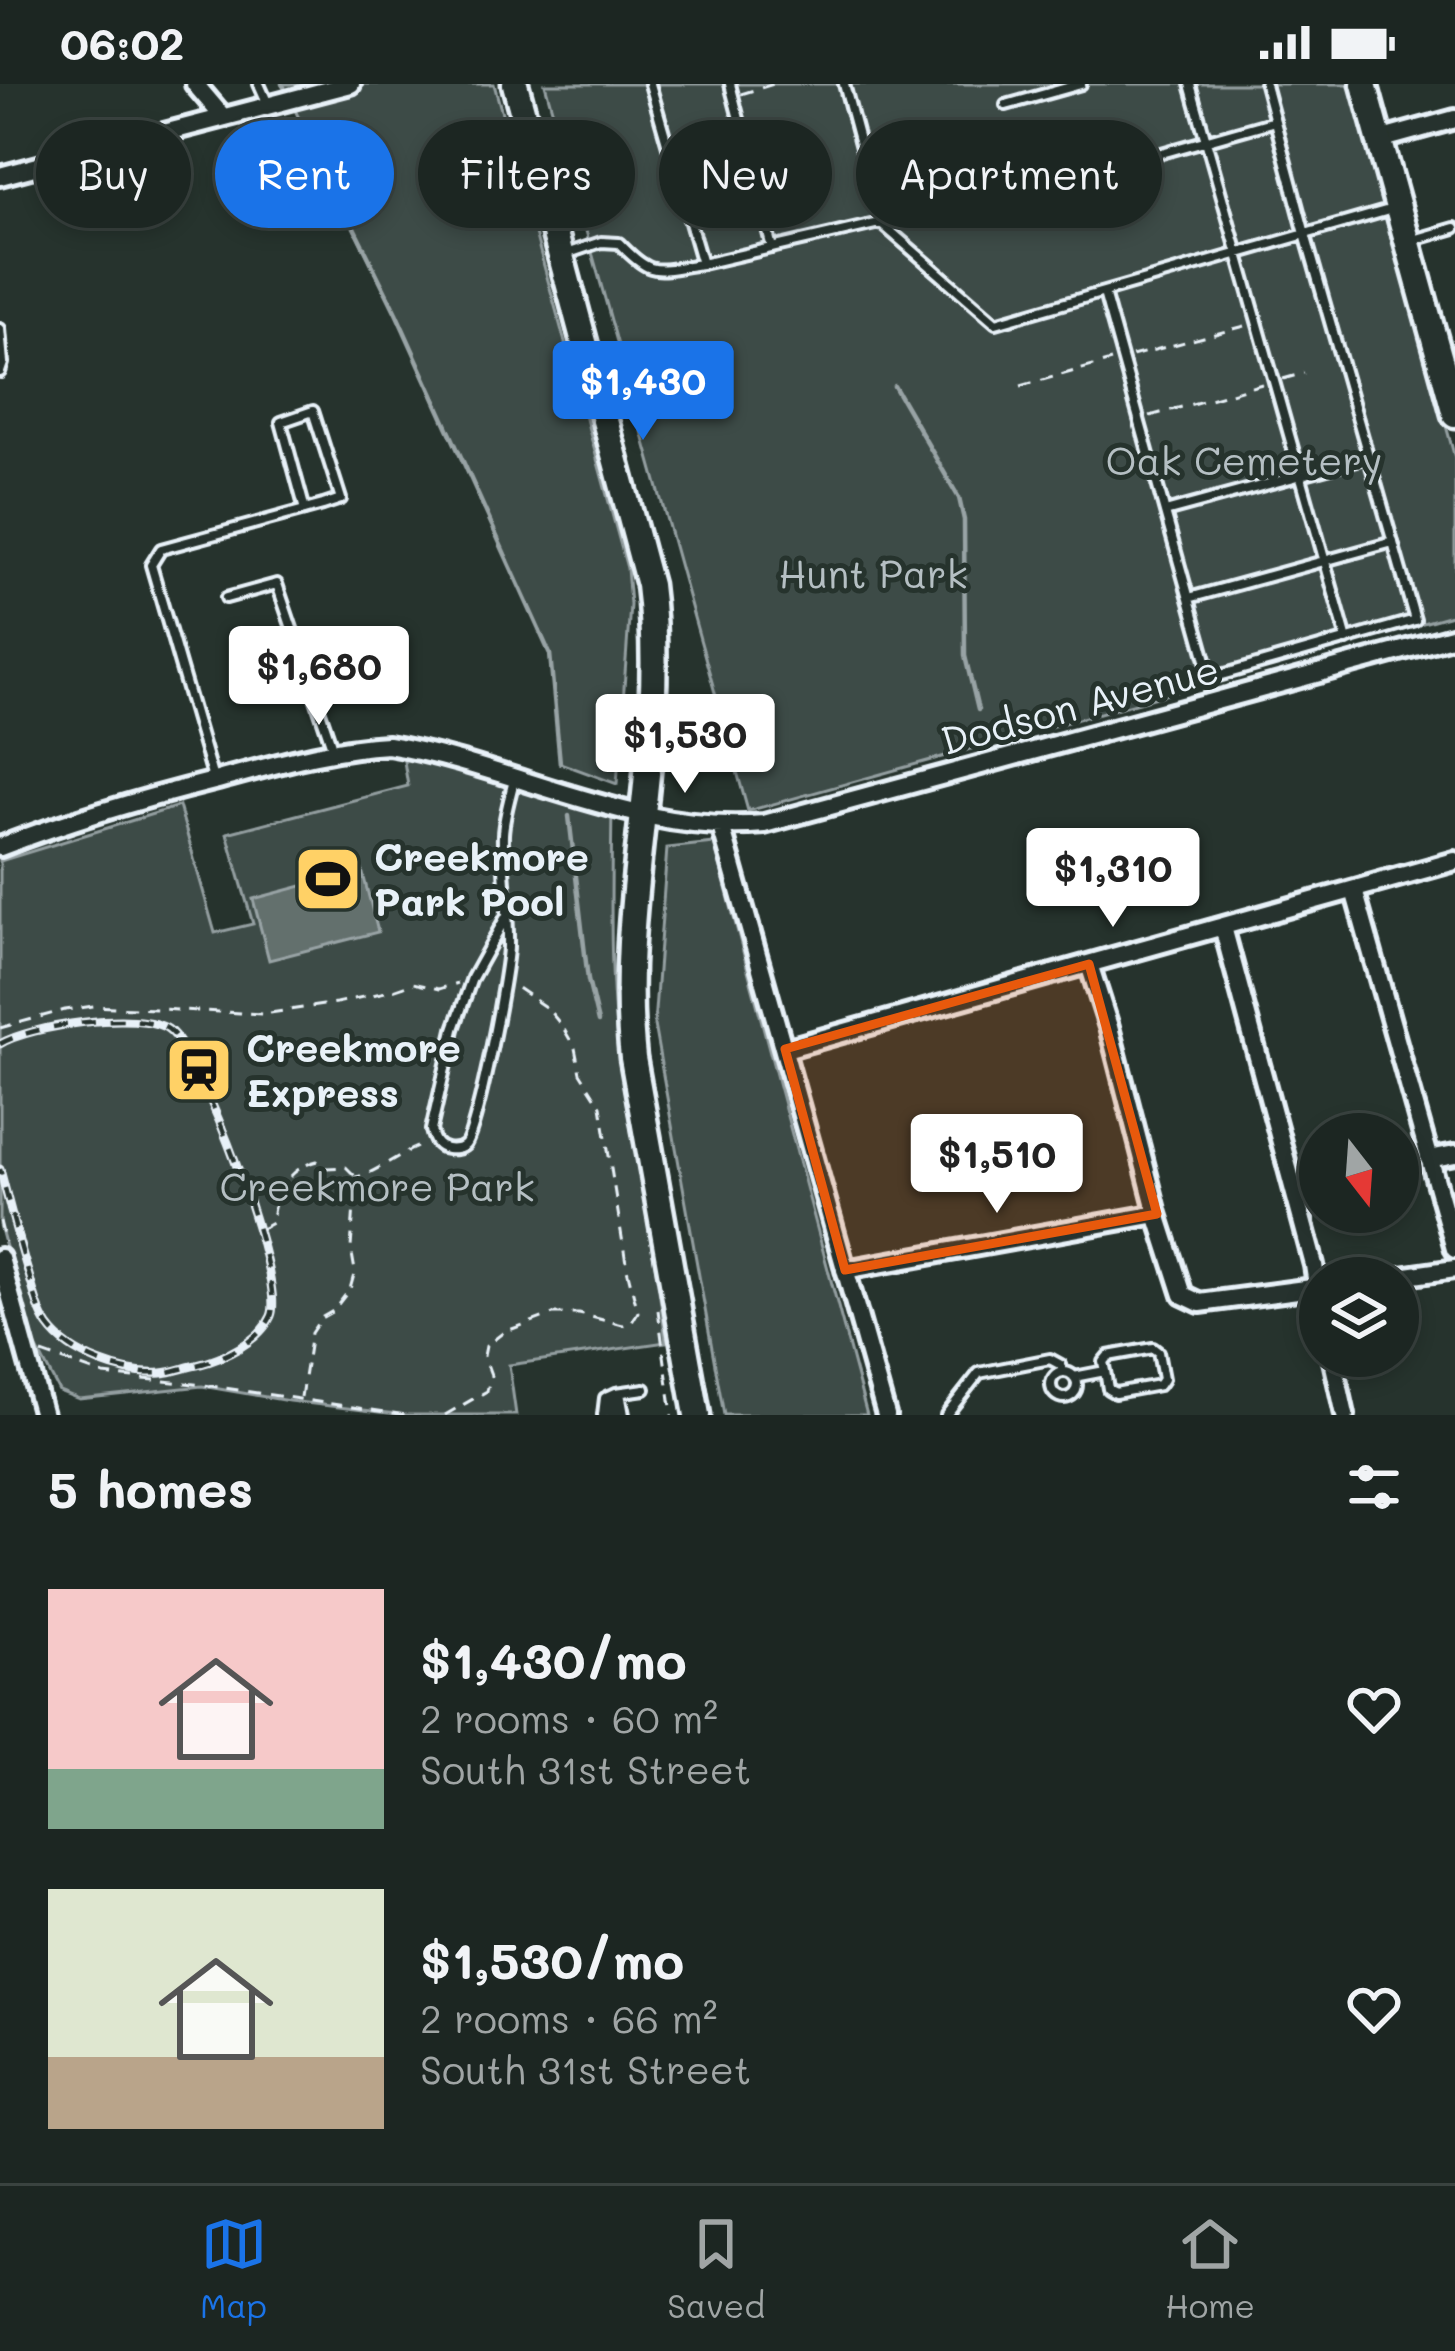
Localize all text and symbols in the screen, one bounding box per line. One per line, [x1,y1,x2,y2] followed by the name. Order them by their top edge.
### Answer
[60,13,185,71] text: 06:02
[36,120,191,228] chip: Buy
[215,120,394,228] chip: Rent
[418,120,635,228] chip: Filters
[659,120,832,228] chip: New
[856,120,1162,228] chip: Apartment
[545,341,741,443] pin: $1,430
[580,354,706,405] text: $1,430
[1106,434,1382,485] park label: Oak Cemetery
[779,547,967,598] park label: Hunt Park
[221,626,417,728] pin: $1,680
[256,639,382,690] text: $1,680
[935,642,1224,765] street label: Dodson Avenue
[587,694,783,796] pin: $1,530
[623,707,747,758] text: $1,530
[1015,828,1211,930] pin: $1,310
[374,830,589,926] place label: Creekmore Park Pool
[1053,841,1173,892] text: $1,310
[293,844,363,914] sports icon: Creekmore Park Pool
[246,1021,461,1117] place label: Creekmore Express
[164,1035,234,1105] station icon: Creekmore Express
[1299,1113,1419,1233] north arrow
[1299,1113,1419,1377] map controls
[899,1114,1095,1216] pin: $1,510
[938,1127,1056,1178] text: $1,510
[219,1160,535,1211] park label: Creekmore Park
[1299,1257,1419,1377] button: layers
[48,1454,253,1521] text: 5 homes
[1341,1454,1407,1520] icon: filters
[420,1625,687,1692] text: $1,430/mo
[144,1637,288,1781] icon: home
[1341,1676,1407,1742] icon: heart
[420,1692,718,1743] text: 2 rooms · 60 m²
[420,1743,751,1794] text: South 31st Street
[420,1925,684,1992] text: $1,530/mo
[144,1937,288,2081] icon: home
[1341,1976,1407,2042] icon: heart
[420,1992,717,2043] text: 2 rooms · 66 m²
[420,2043,751,2094] text: South 31st Street
[200,2211,267,2326] tab: Map
[667,2211,765,2326] tab: Saved
[1165,2211,1255,2326] tab: Home

